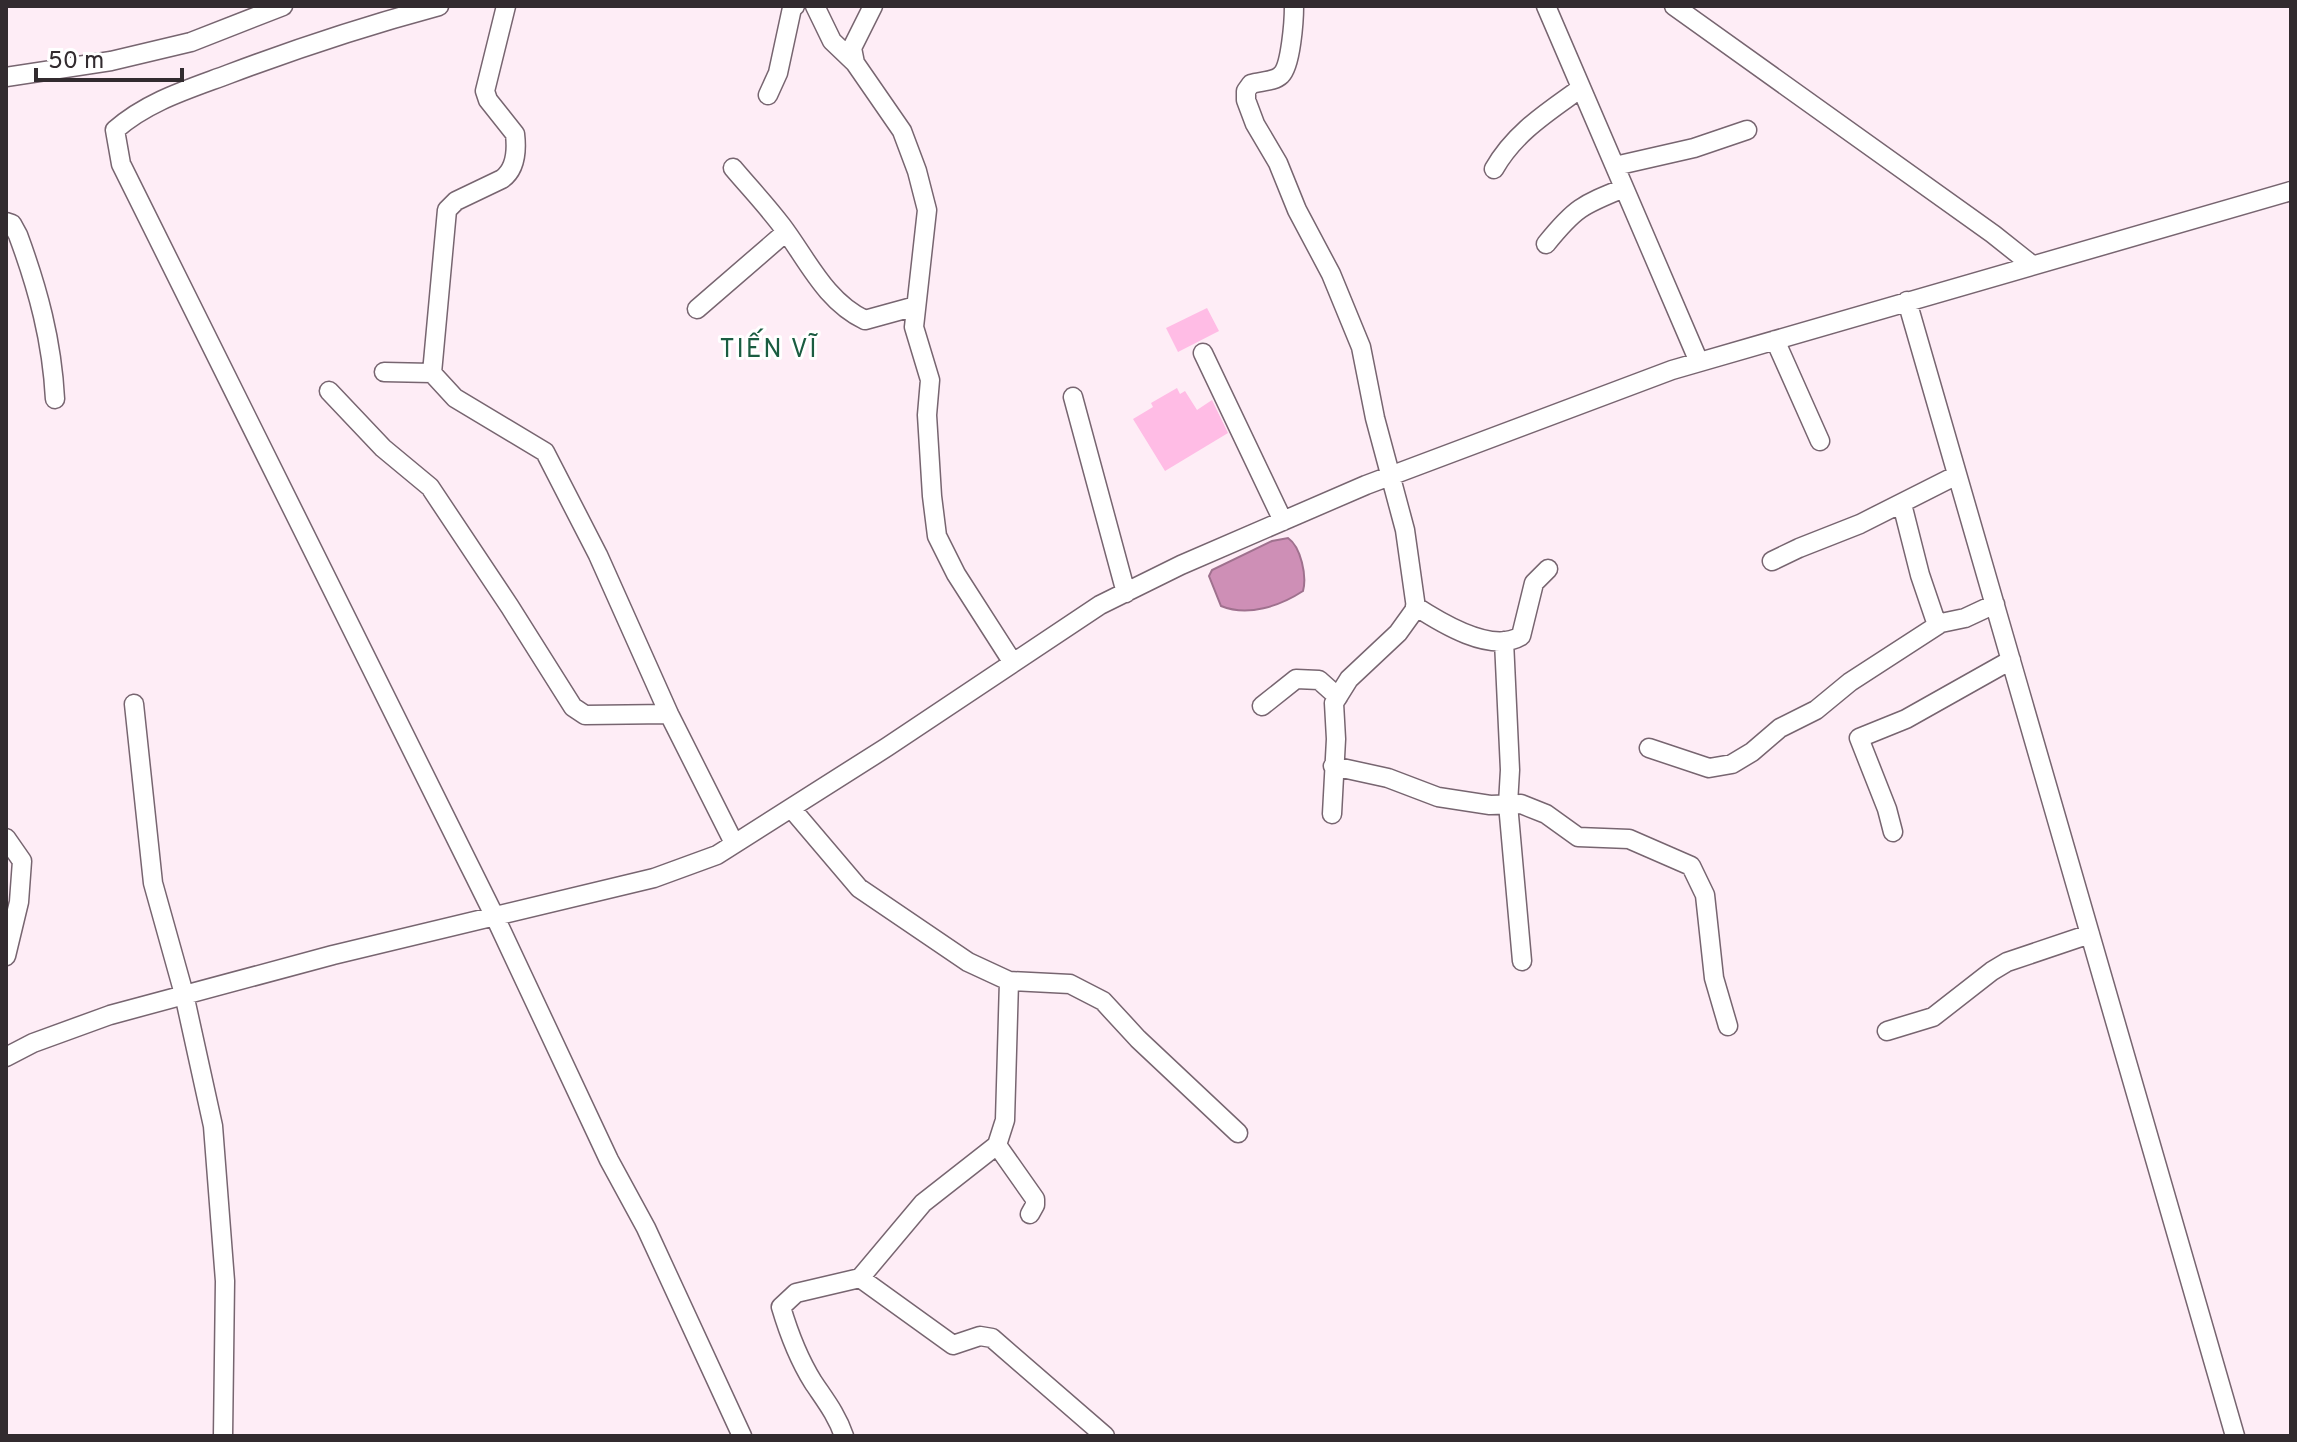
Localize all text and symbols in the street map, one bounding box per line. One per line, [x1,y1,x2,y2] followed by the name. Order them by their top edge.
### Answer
[36,32,182,82] scale bar
[48,47,104,77] text: 50 m
[720,328,819,367] district label: TIẾN VĨ

